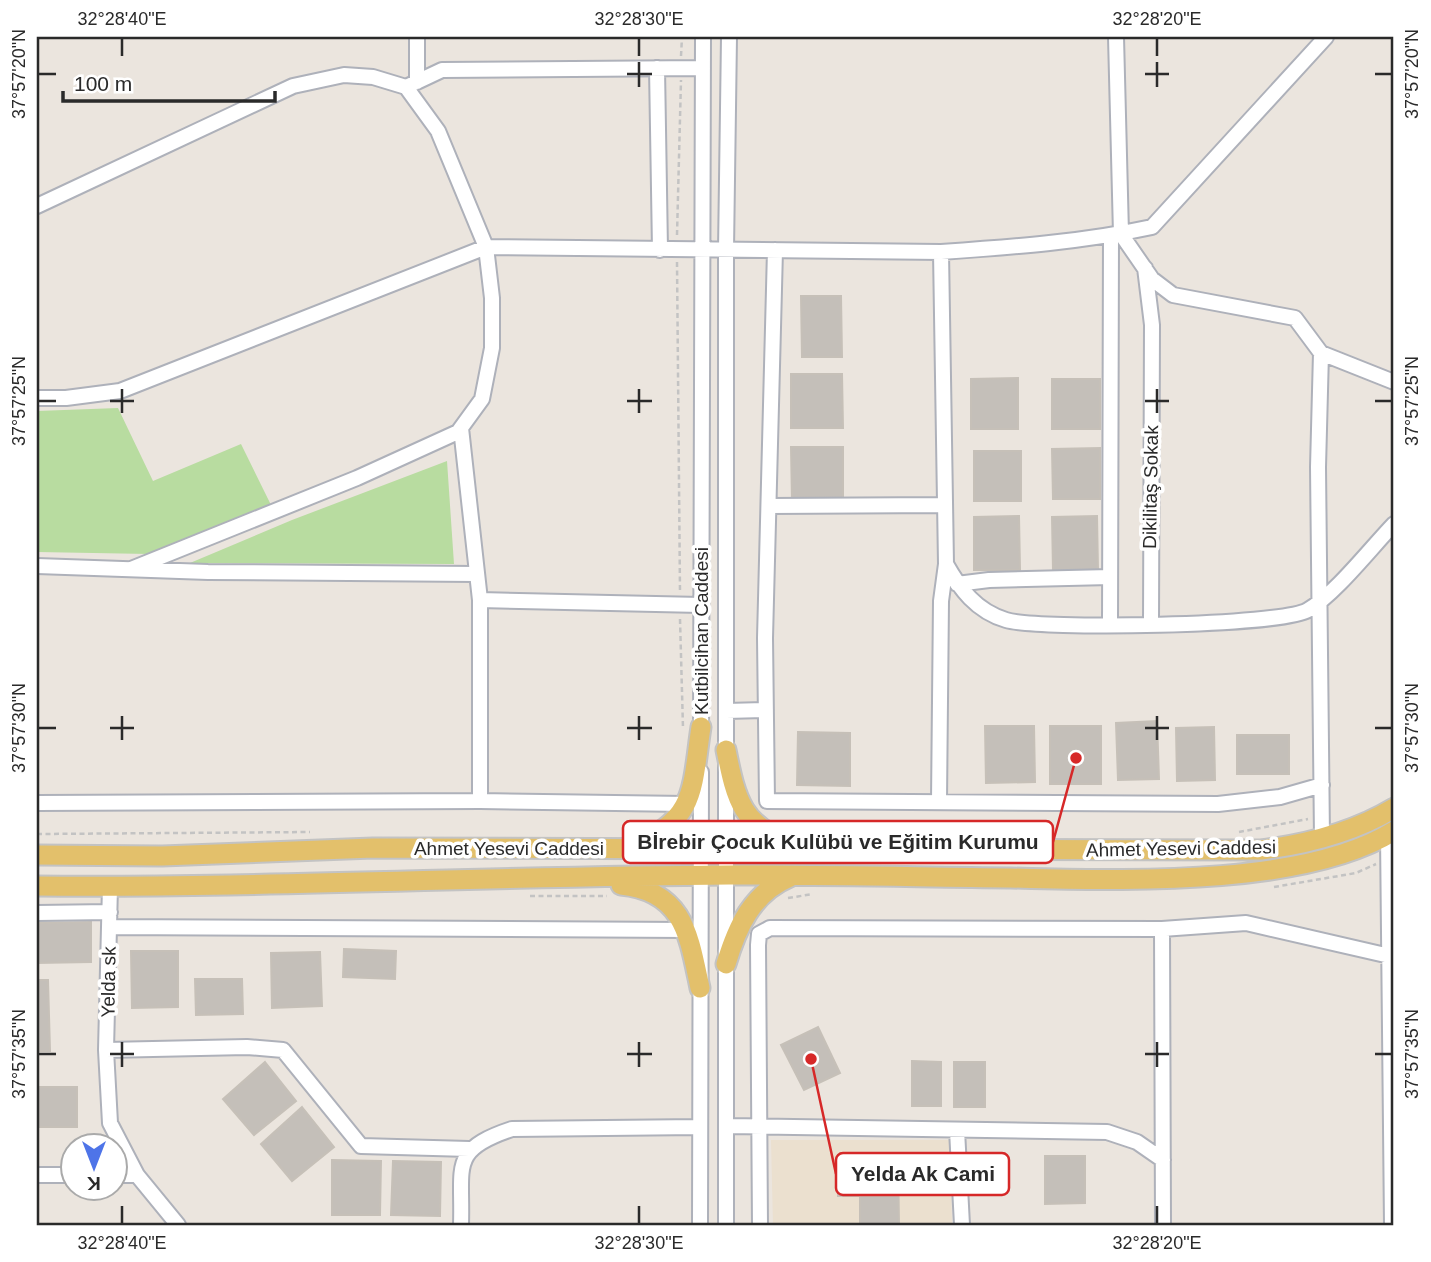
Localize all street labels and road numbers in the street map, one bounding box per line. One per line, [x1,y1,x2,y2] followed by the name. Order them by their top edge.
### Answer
[1139,425,1162,549] street label: Dikilitaş Sokak
[691,547,712,715] street label: Kutbilcihan Caddesi
[1086,836,1276,861] street label: Ahmet Yesevi Caddesi
[414,838,604,859] street label: Ahmet Yesevi Caddesi
[97,946,120,1018] street label: Yelda sk

